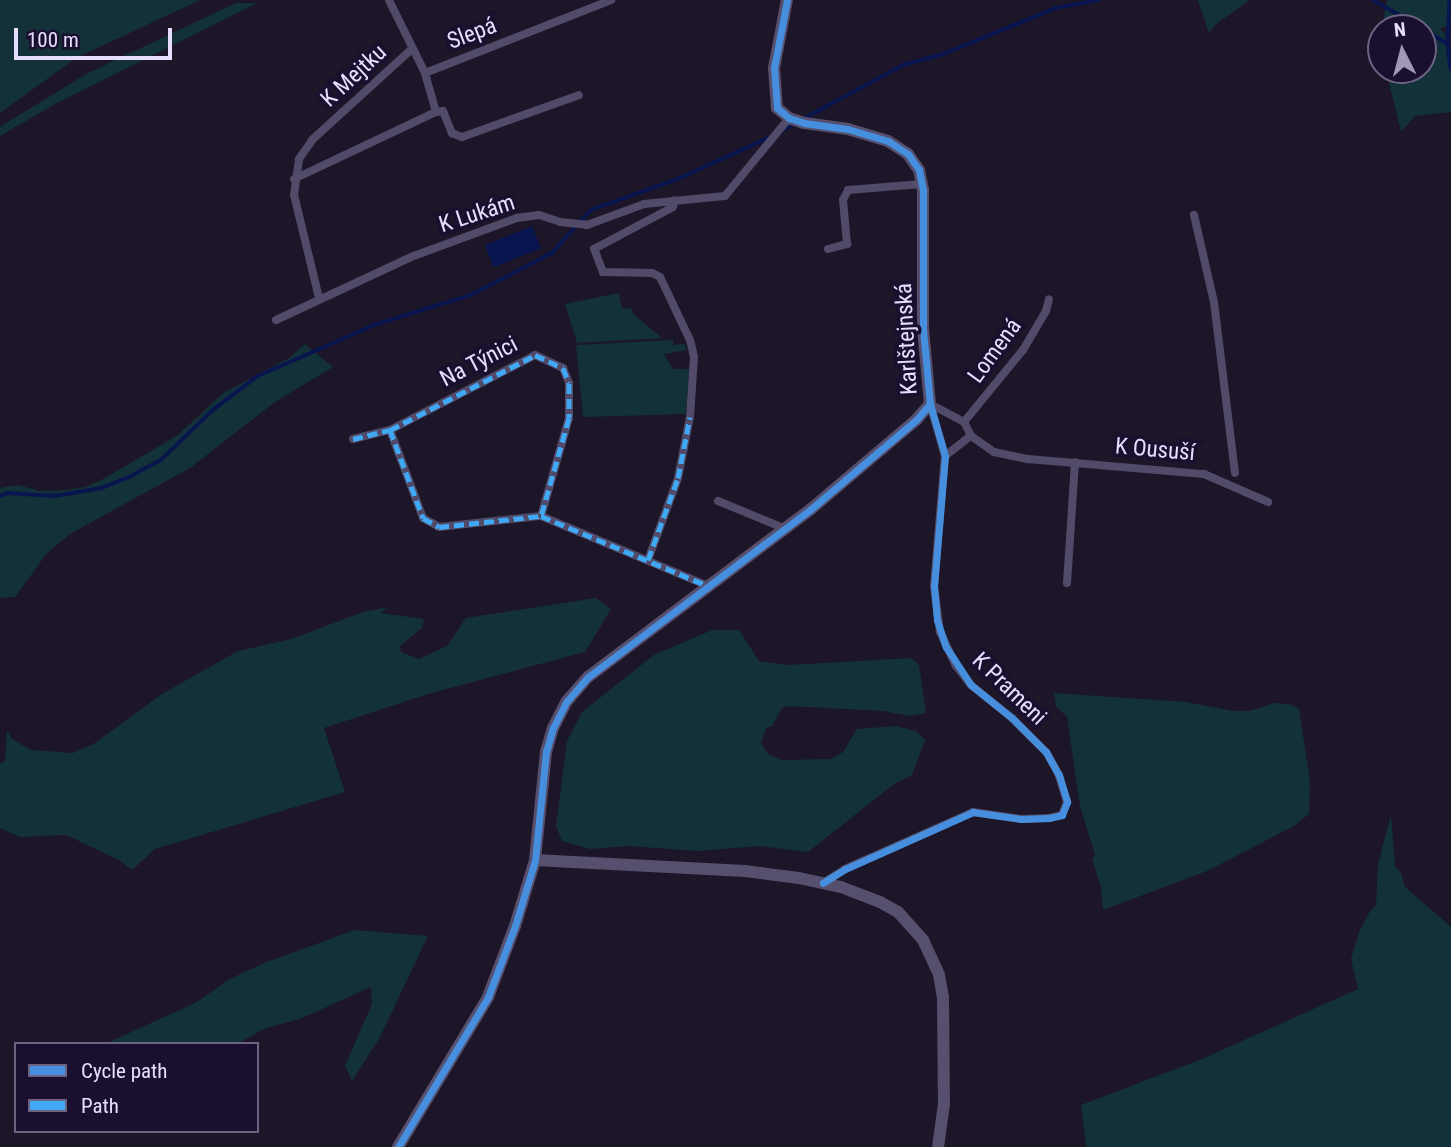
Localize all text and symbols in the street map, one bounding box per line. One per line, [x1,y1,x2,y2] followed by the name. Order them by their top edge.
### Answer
[444,12,500,56] street label: Slepá
[18,14,175,58] scale bar
[1367,14,1437,84] north arrow
[1393,18,1407,42] text: N
[27,28,79,52] text: 100 m
[316,39,392,113] street label: K Mejtku
[436,189,518,239] street label: K Lukám
[890,282,924,396] street label: Karlštejnská
[962,313,1028,389] street label: Lomená
[435,331,523,393] street label: Na Týnici
[1114,433,1196,467] street label: K Ousuší
[966,647,1052,731] street label: K Prameni
[14,1042,259,1133] legend
[81,1059,167,1083] text: Cycle path
[81,1094,119,1118] text: Path

